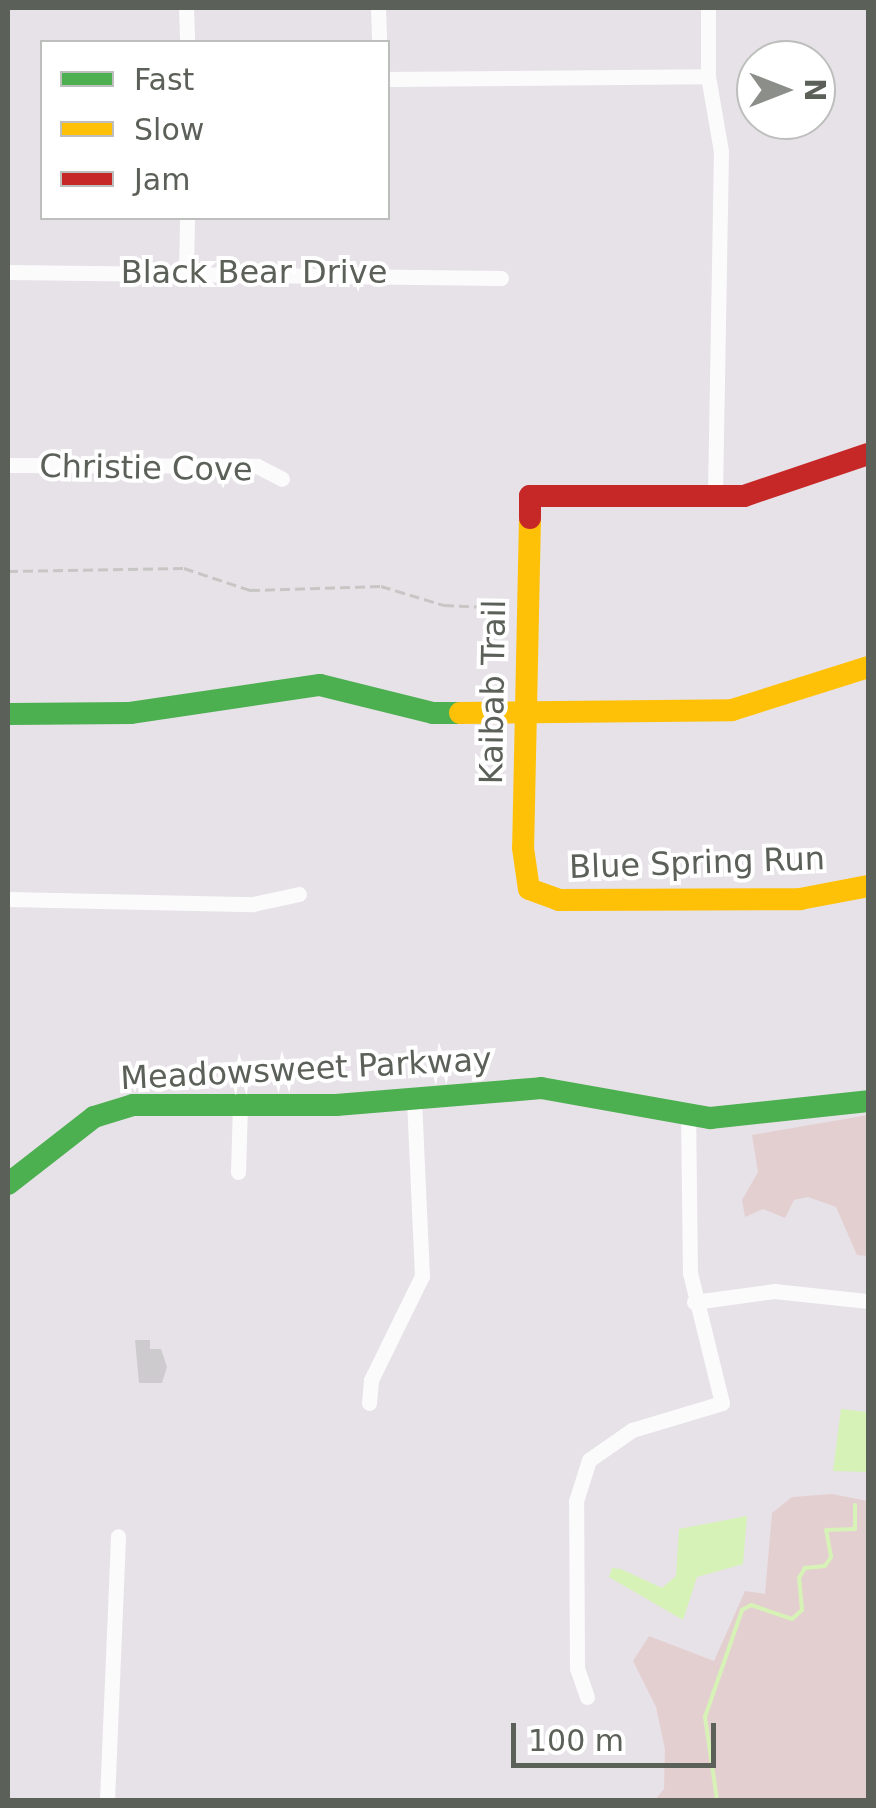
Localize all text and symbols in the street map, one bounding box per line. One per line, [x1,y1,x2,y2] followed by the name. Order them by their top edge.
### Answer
[40,40,390,220] legend
[736,40,836,140] north arrow
[134,62,194,97] text: Fast
[798,78,831,102] text: N
[134,112,204,147] text: Slow
[134,162,190,197] text: Jam
[121,253,387,291] street label: Black Bear Drive
[39,447,253,489] street label: Christie Cove
[472,599,514,785] street label: Kaibab Trail
[569,839,825,887] street label: Blue Spring Run
[119,1040,493,1098] street label: Meadowsweet Parkway
[516,1703,721,1765] scale bar
[528,1723,624,1758] text: 100 m

